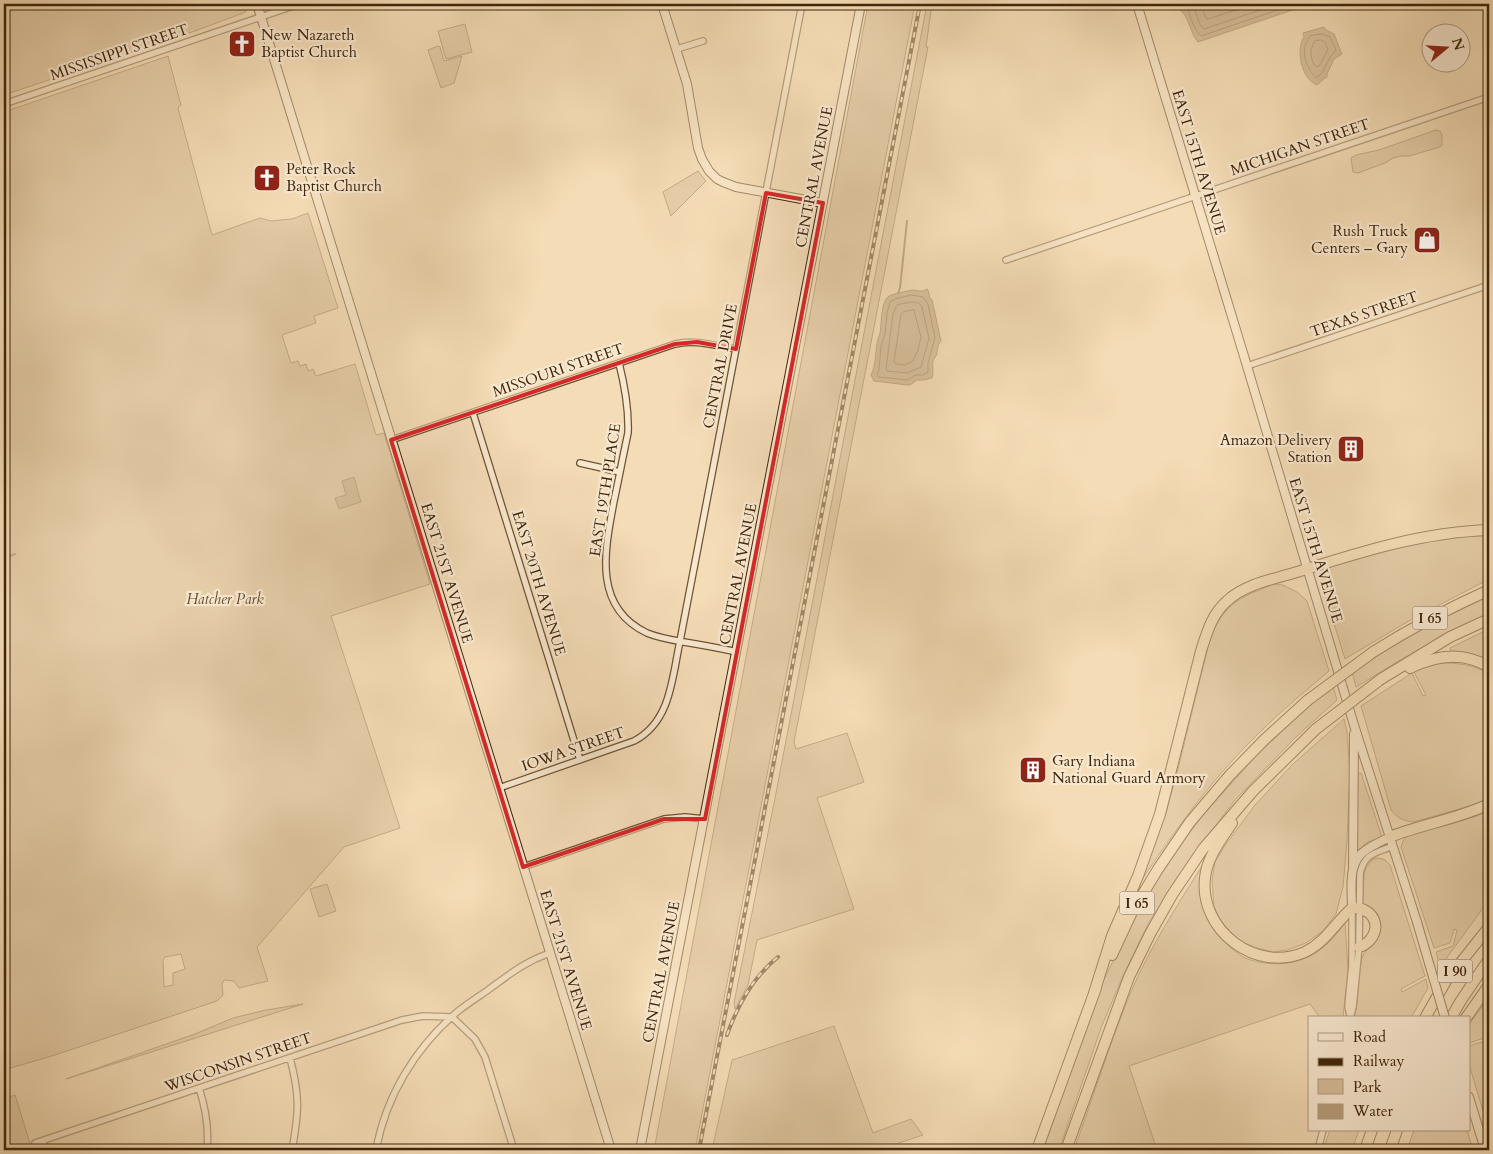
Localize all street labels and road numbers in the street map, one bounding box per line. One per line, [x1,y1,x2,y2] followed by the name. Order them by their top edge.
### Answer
[47,19,191,85] street label: MISSISSIPPI STREET
[1167,87,1231,237] street label: EAST 15TH AVENUE
[790,104,838,250] street label: CENTRAL AVENUE
[1228,114,1372,180] street label: MICHIGAN STREET
[1307,286,1421,342] street label: TEXAS STREET
[698,302,742,430] street label: CENTRAL DRIVE
[490,338,626,402] street label: MISSOURI STREET
[585,422,625,558] street label: EAST 19TH PLACE
[1284,475,1348,625] street label: EAST 15TH AVENUE
[416,500,478,646] street label: EAST 21ST AVENUE
[714,501,762,647] street label: CENTRAL AVENUE
[507,508,571,658] street label: EAST 20TH AVENUE
[1412,606,1448,630] road number: I 65
[519,722,627,776] street label: IOWA STREET
[535,887,597,1033] street label: EAST 21ST AVENUE
[1120,891,1154,914] road number: I 65
[637,899,685,1045] street label: CENTRAL AVENUE
[1438,959,1472,982] road number: I 90
[161,1027,314,1097] street label: WISCONSIN STREET

